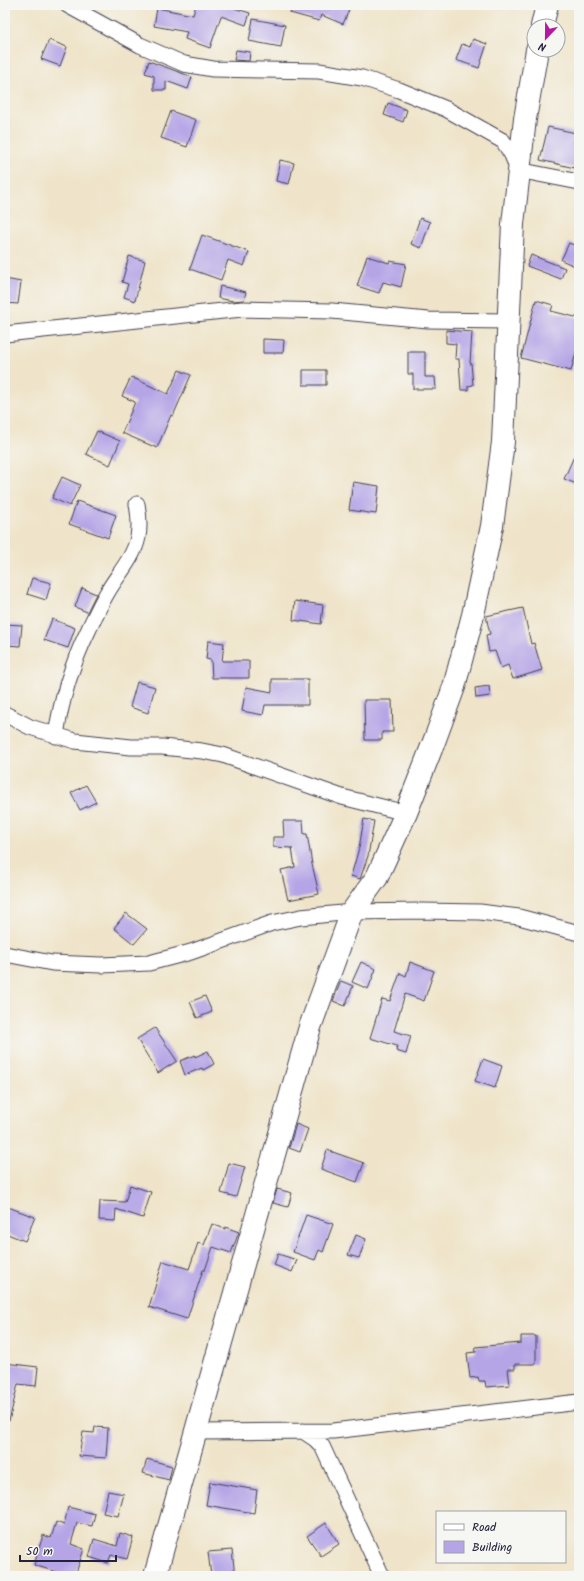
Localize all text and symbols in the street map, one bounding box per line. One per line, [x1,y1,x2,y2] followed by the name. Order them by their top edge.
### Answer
[526,18,566,58] north arrow
[536,37,549,56] text: N
[436,1511,566,1563] legend
[472,1518,497,1537] text: Road
[20,1537,116,1563] scale bar
[472,1538,512,1557] text: Building
[26,1542,53,1561] text: 50 m

